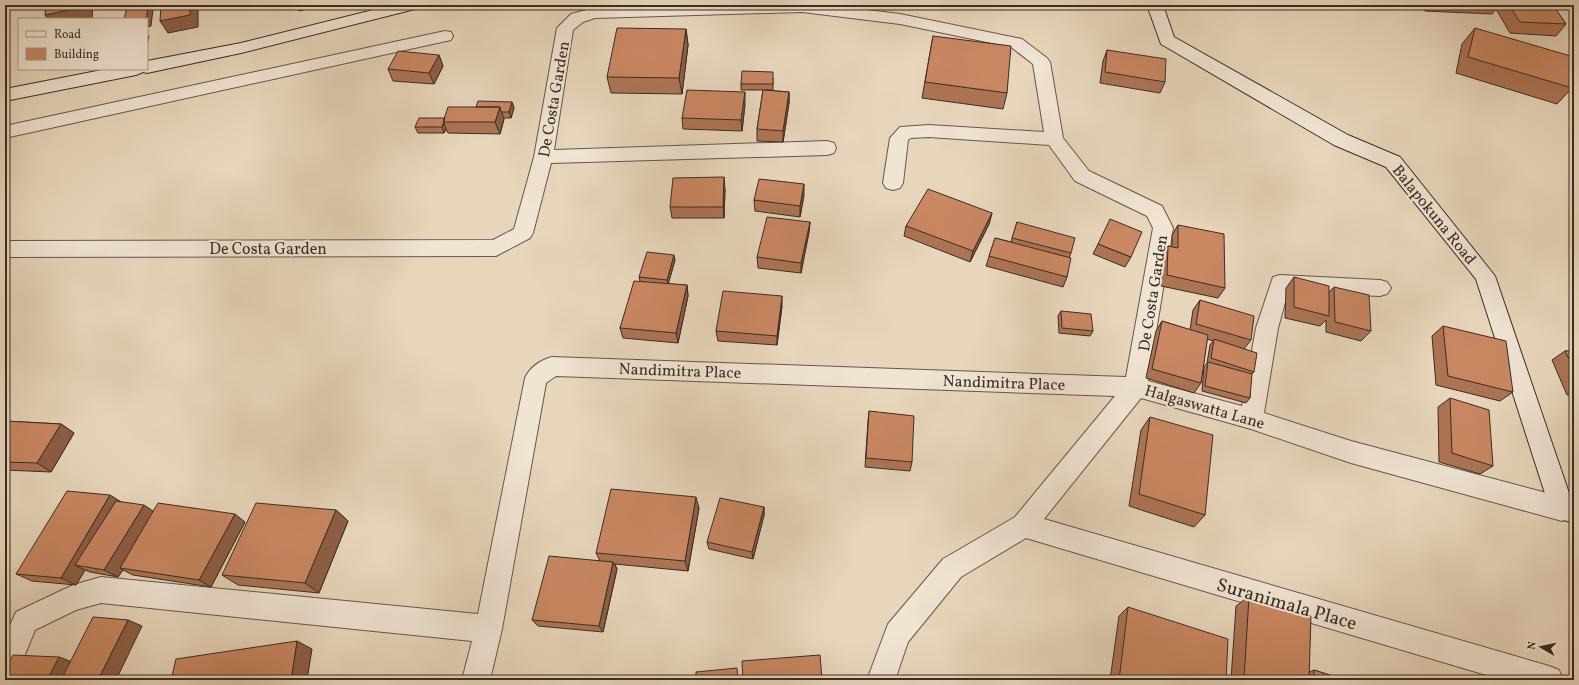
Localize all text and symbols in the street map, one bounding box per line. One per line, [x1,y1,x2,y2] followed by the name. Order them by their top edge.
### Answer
[18,18,148,70] legend
[54,27,81,43] text: Road
[534,40,576,159] street label: De Costa Garden
[54,47,99,63] text: Building
[1386,161,1481,270] street label: Balapokuna Road
[1134,234,1174,353] street label: De Costa Garden
[209,239,327,261] street label: De Costa Garden
[618,359,742,385] street label: Nandimitra Place
[942,371,1066,397] street label: Nandimitra Place
[1142,380,1267,436] street label: Halgaswatta Lane
[1213,572,1360,637] street label: Suranimala Place
[1521,627,1561,667] north arrow
[1525,641,1541,651] text: N

